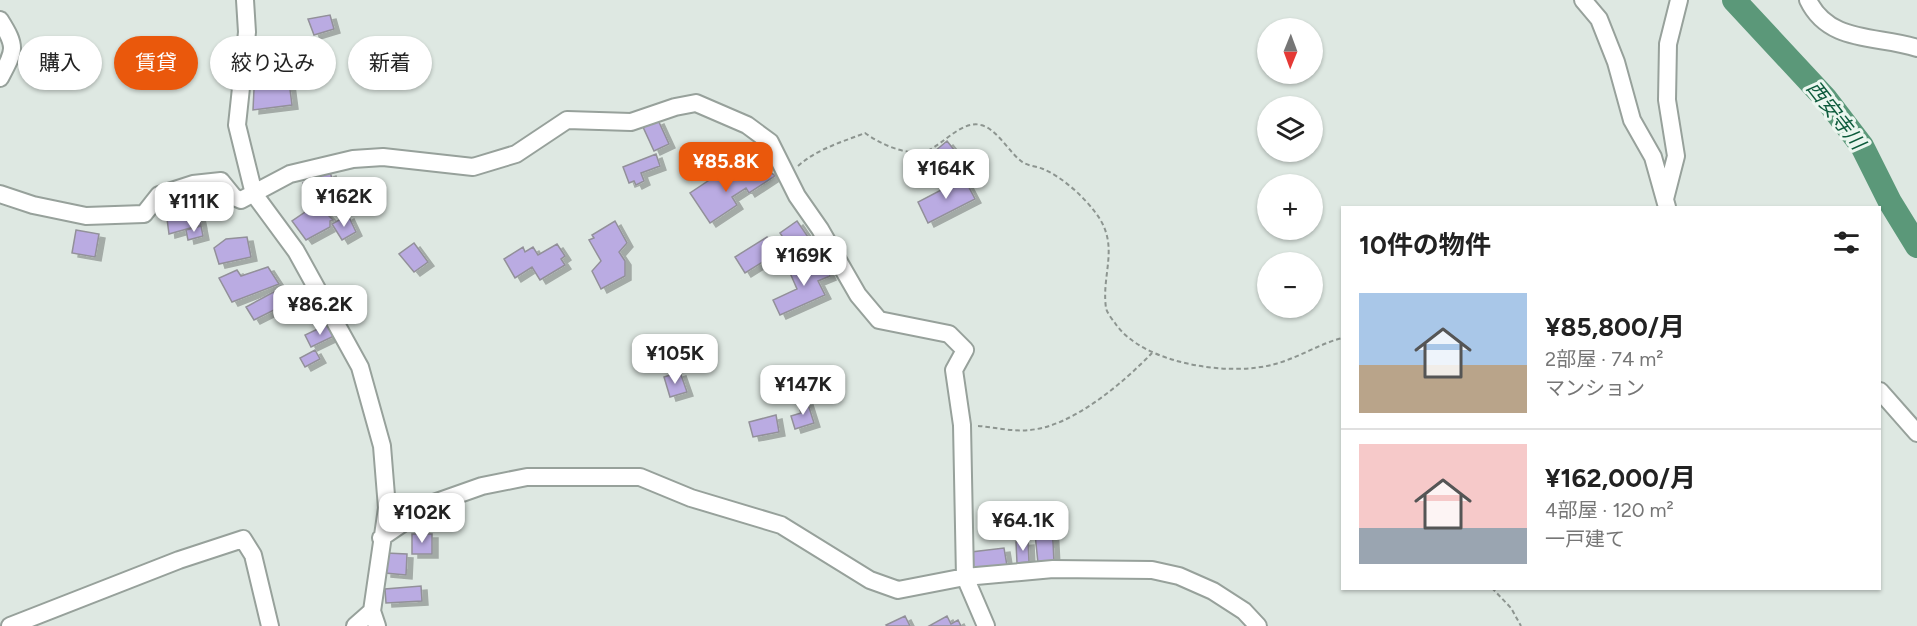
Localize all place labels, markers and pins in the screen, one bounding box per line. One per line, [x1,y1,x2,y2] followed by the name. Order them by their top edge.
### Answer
[677,142,775,193] pin: ¥85.8K
[904,149,988,200] pin: ¥164K
[302,177,386,228] pin: ¥162K
[152,182,236,233] pin: ¥111K
[762,236,846,287] pin: ¥169K
[271,285,369,336] pin: ¥86.2K
[633,334,717,385] pin: ¥105K
[761,365,845,416] pin: ¥147K
[380,493,464,544] pin: ¥102K
[974,501,1072,552] pin: ¥64.1K

